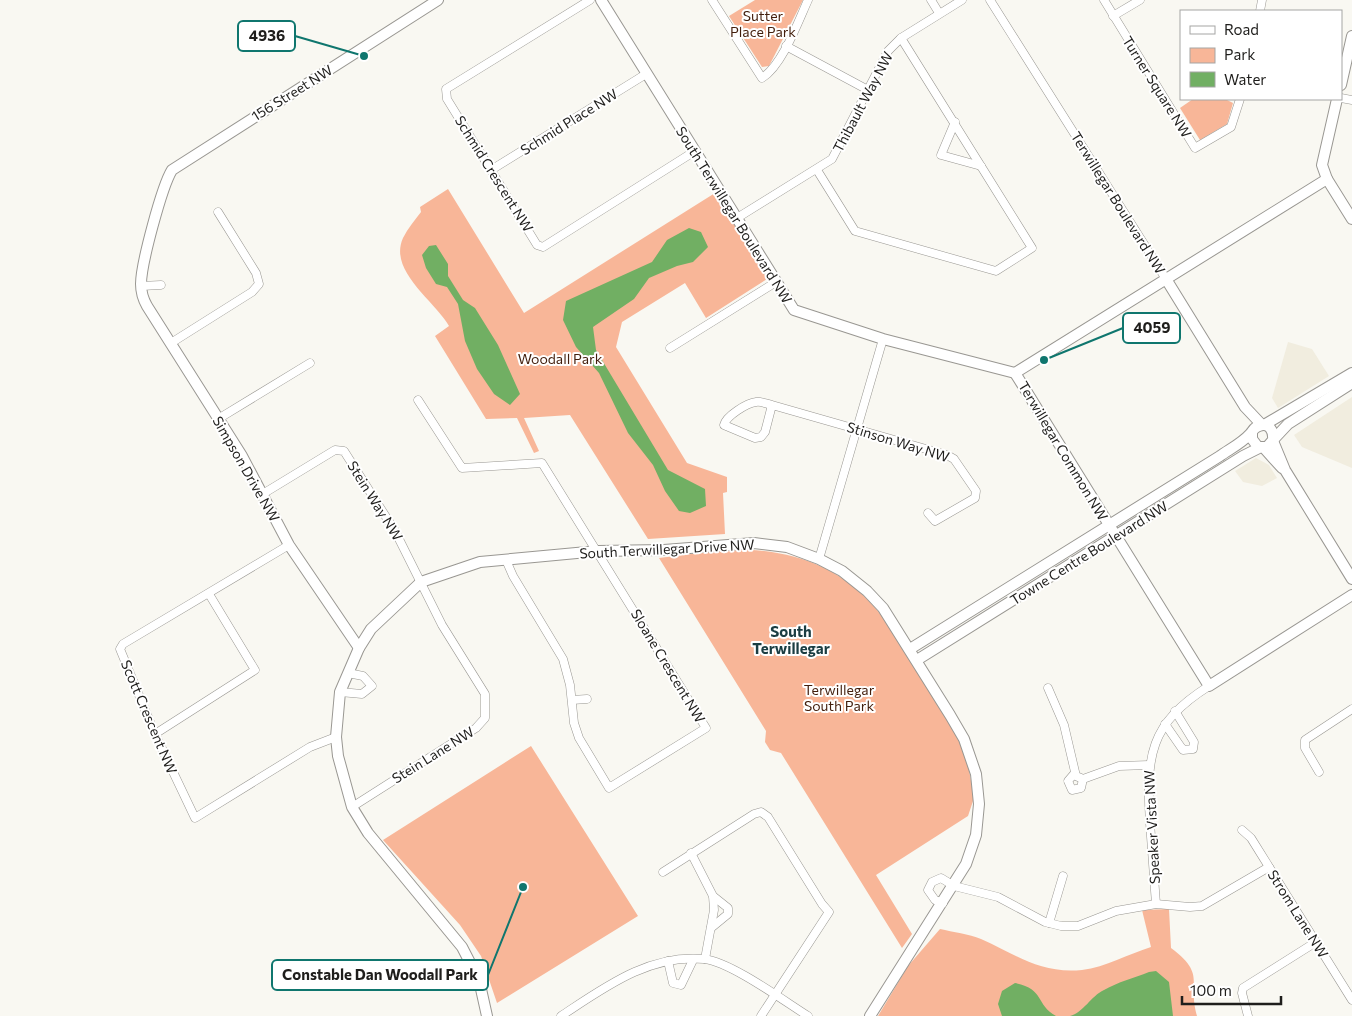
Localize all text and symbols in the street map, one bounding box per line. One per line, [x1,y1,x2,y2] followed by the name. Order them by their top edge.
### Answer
[730,7,796,40] park label: Sutter Place Park
[1180,10,1342,100] legend
[1224,20,1259,38] text: Road
[238,21,295,51] callout: 4936
[249,26,285,44] text: 4936
[1119,33,1196,141] street label: Turner Square NW
[1224,45,1255,63] text: Park
[829,49,896,155] street label: Thibault Way NW
[248,61,335,124] street label: 156 Street NW
[1224,70,1266,88] text: Water
[517,85,620,158] street label: Schmid Place NW
[452,112,537,235] street label: Schmid Crescent NW
[673,123,796,306] street label: South Terwillegar Boulevard NW
[1068,128,1169,277] street label: Terwillegar Boulevard NW
[1123,313,1180,343] callout: 4059
[1133,318,1171,336] text: 4059
[518,350,603,367] park label: Woodall Park
[1015,378,1112,523] street label: Terwillegar Common NW
[209,413,284,525] street label: Simpson Drive NW
[845,418,951,465] street label: Stinson Way NW
[344,458,407,544] street label: Stein Way NW
[1007,497,1171,608] street label: Towne Centre Boulevard NW
[579,535,755,562] street label: South Terwillegar Drive NW
[628,606,709,726] street label: Sloane Crescent NW
[752,622,830,657] district label: South Terwillegar
[118,657,181,776] street label: Scott Crescent NW
[804,681,875,714] park label: Terwillegar South Park
[389,723,477,787] street label: Stein Lane NW
[1140,770,1163,885] street label: Speaker Vista NW
[1265,867,1332,961] street label: Strom Lane NW
[272,960,488,990] callout: Constable Dan Woodall Park
[282,965,478,983] text: Constable Dan Woodall Park
[1182,974,1281,1006] scale bar
[1190,981,1232,999] text: 100 m

